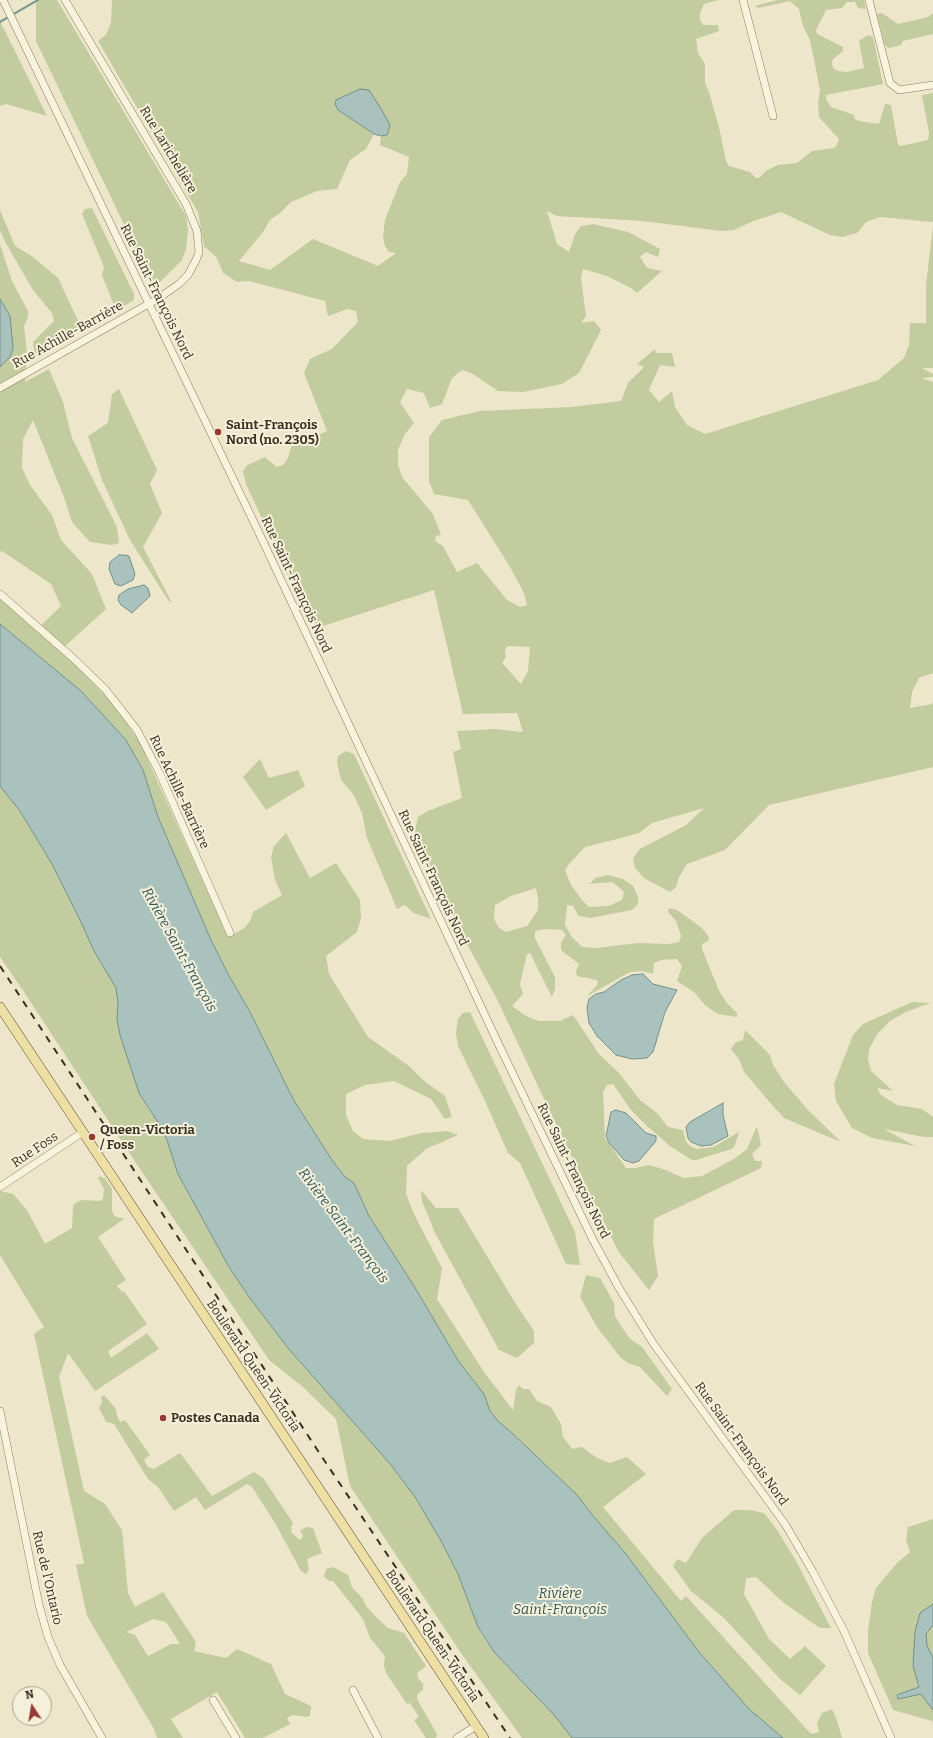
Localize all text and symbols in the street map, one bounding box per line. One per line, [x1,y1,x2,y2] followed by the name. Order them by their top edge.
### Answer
[136,104,200,196] street label: Rue Larichelière
[116,222,196,362] street label: Rue Saint-François Nord
[10,298,126,372] street label: Rue Achille-Barrière
[226,417,319,448] place label: Saint-François Nord (no. 2305)
[213,427,223,437] marker: Saint-François Nord (no. 2305)
[258,514,334,656] street label: Rue Saint-François Nord
[146,733,212,851] street label: Rue Achille-Barrière
[395,807,471,949] street label: Rue Saint-François Nord
[138,885,220,1015] water label: Rivière Saint-François
[533,1101,613,1241] street label: Rue Saint-François Nord
[100,1122,195,1153] place label: Queen-Victoria / Foss
[9,1129,61,1171] street label: Rue Foss
[87,1132,97,1142] marker: Queen-Victoria / Foss
[294,1165,392,1287] water label: Rivière Saint-François
[203,1297,303,1435] street label: Boulevard Queen-Victoria
[691,1379,791,1509] street label: Rue Saint-François Nord
[171,1410,260,1426] place label: Postes Canada
[158,1413,168,1423] marker: Postes Canada
[29,1529,65,1627] street label: Rue de l'Ontario
[382,1567,482,1705] street label: Boulevard Queen-Victoria
[513,1586,607,1618] water label: Rivière Saint-François
[12,1686,52,1726] north arrow
[24,1688,35,1702] text: N

